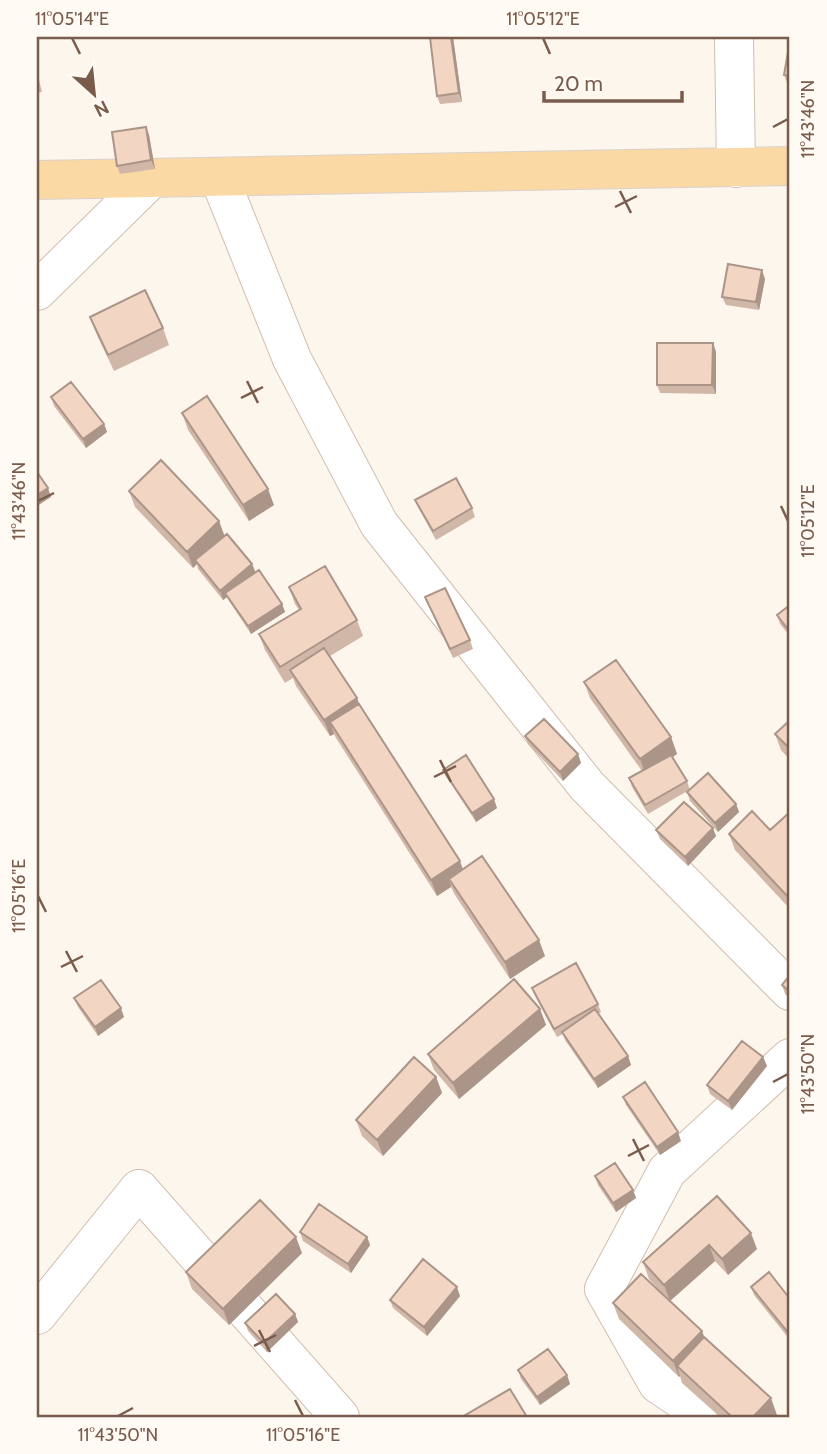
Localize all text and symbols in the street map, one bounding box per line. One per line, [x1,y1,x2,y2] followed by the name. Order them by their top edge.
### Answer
[35,8,109,30] text: 11°05'14"E
[506,8,580,30] text: 11°05'12"E
[60,60,130,130] north arrow
[544,60,682,104] scale bar
[554,71,603,96] text: 20 m
[797,80,819,158] text: 11°43'46"N
[90,95,113,122] text: N
[8,462,30,540] text: 11°43'46"N
[797,484,819,558] text: 11°05'12"E
[8,859,30,933] text: 11°05'16"E
[797,1034,819,1114] text: 11°43'50"N
[78,1424,158,1446] text: 11°43'50"N
[266,1424,340,1446] text: 11°05'16"E

